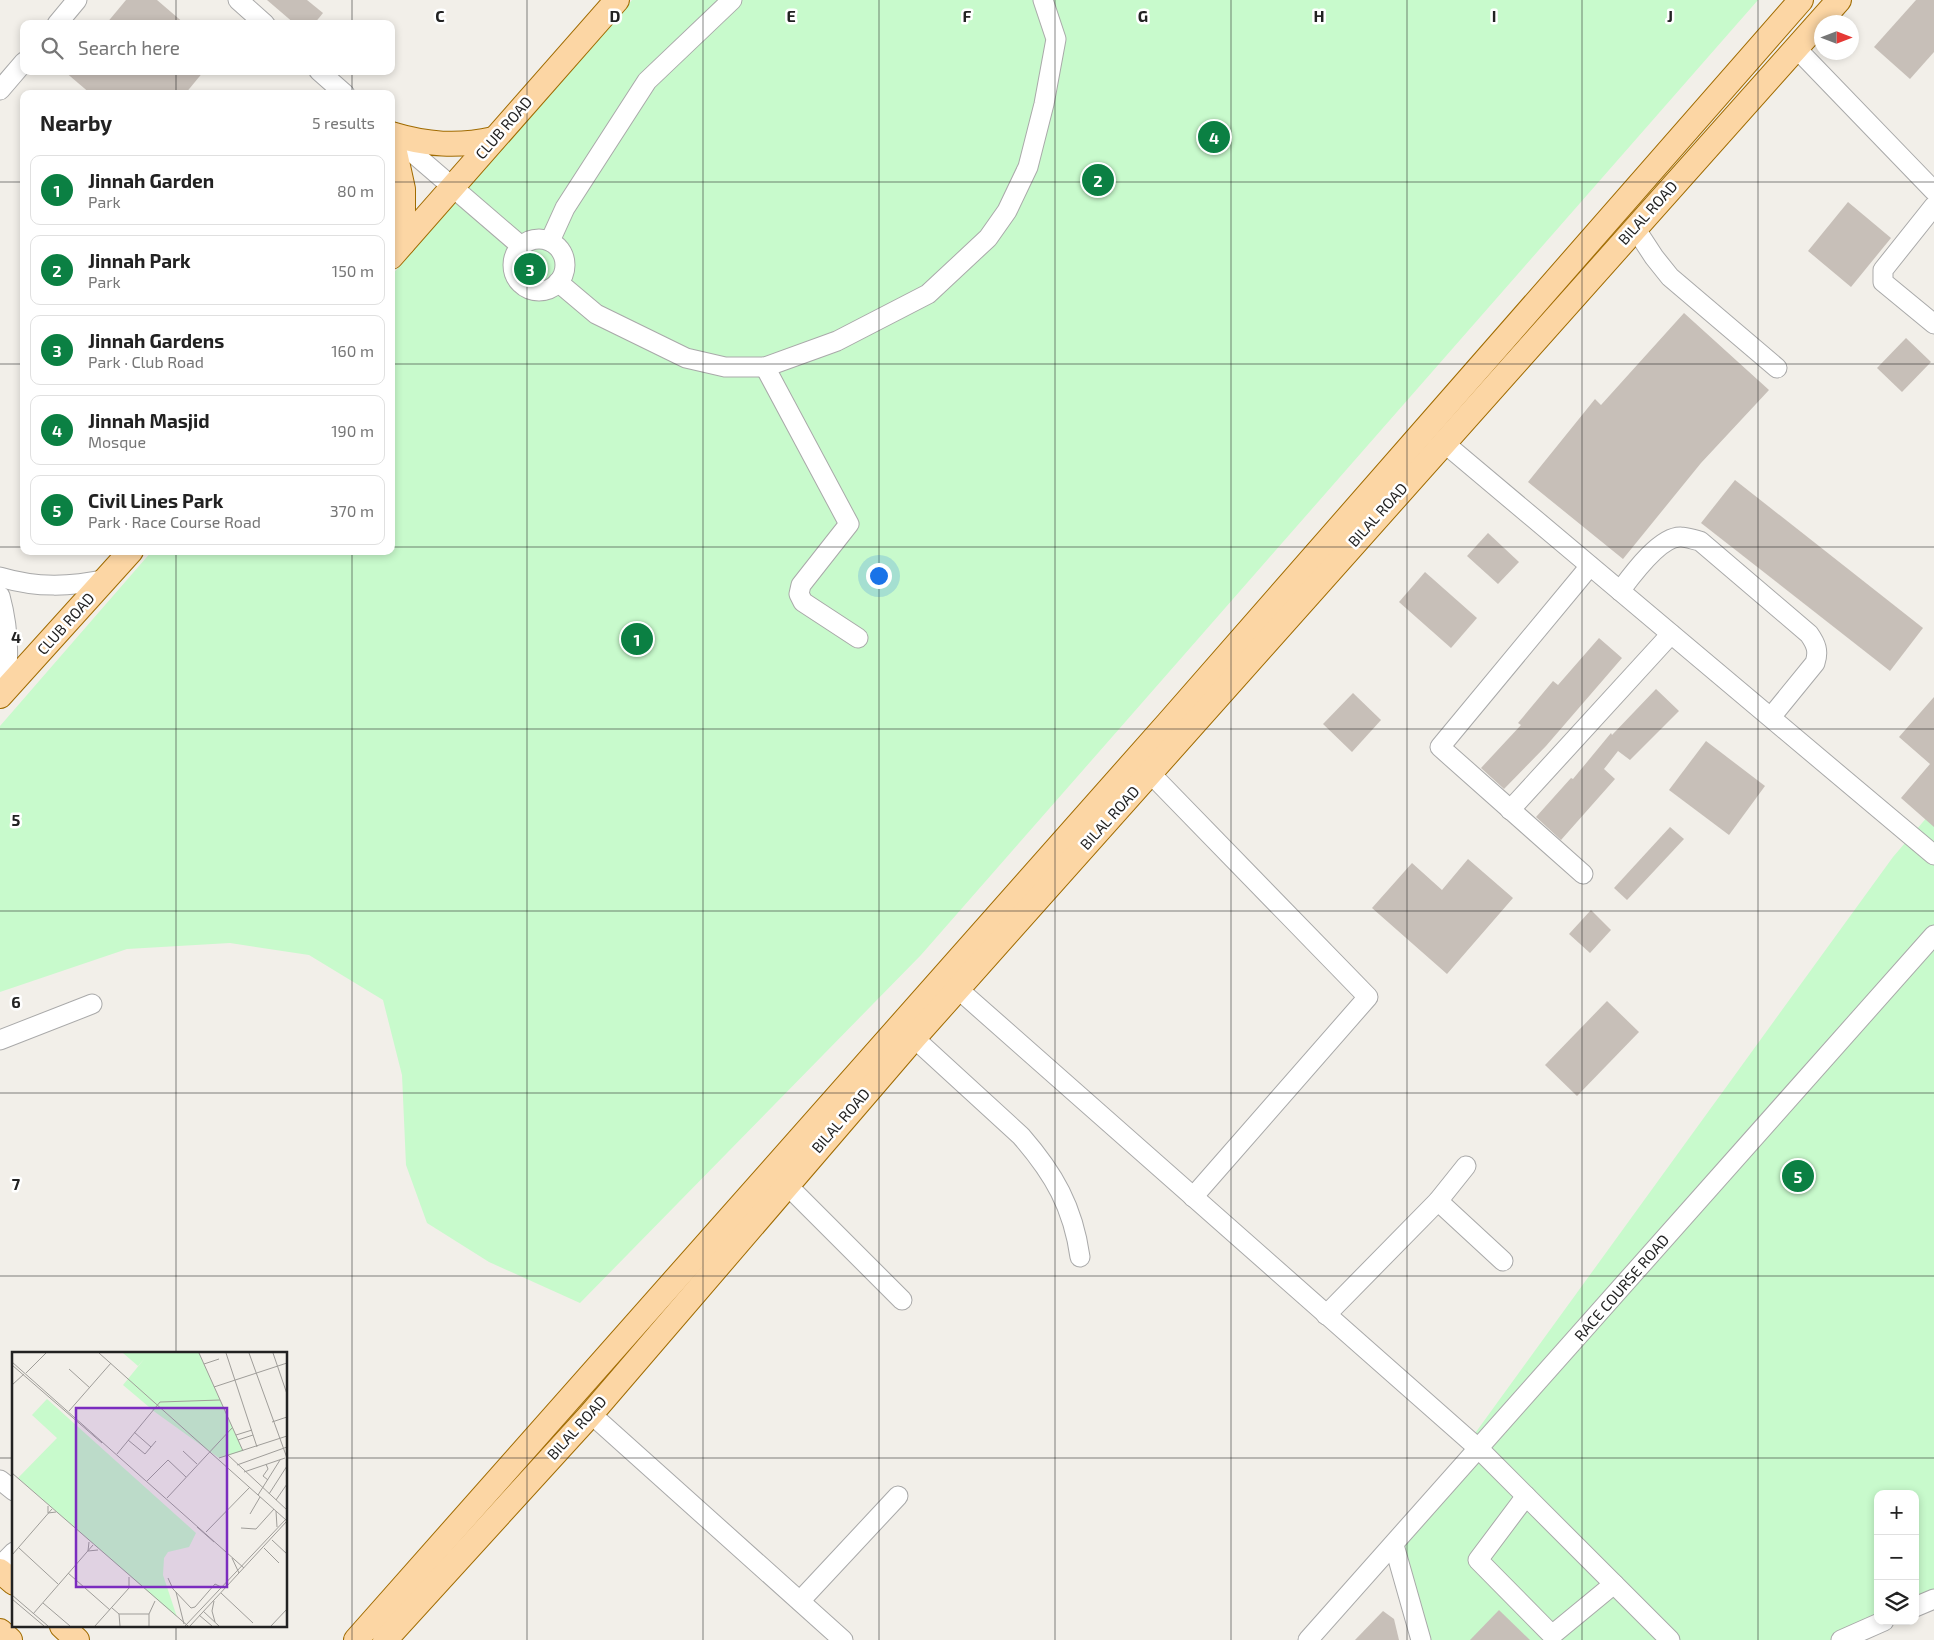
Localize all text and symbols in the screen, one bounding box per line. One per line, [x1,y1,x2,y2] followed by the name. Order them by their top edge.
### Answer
[435,6,445,25] text: C
[610,6,621,25] text: D
[786,6,796,25] text: E
[963,6,972,25] text: F
[1138,6,1148,25] text: G
[1313,6,1325,25] text: H
[1492,6,1496,25] text: I
[1667,6,1673,25] text: J
[1814,15,1859,60] north arrow
[20,20,395,75] search box
[38,34,66,62] icon: search
[78,36,180,59] text: Search here
[471,92,535,162] street label: CLUB ROAD
[40,110,112,135] text: Nearby
[312,113,375,132] text: 5 results
[1198,118,1230,156] pin: 4
[1082,161,1114,199] pin: 2
[88,169,214,192] text: Jinnah Garden
[1614,177,1681,248] street label: BILAL ROAD
[54,181,60,200] text: 1
[337,181,374,200] text: 80 m
[88,192,121,211] text: Park
[88,249,191,272] text: Jinnah Park
[514,250,546,288] pin: 3
[52,261,62,280] text: 2
[332,261,374,280] text: 150 m
[88,272,121,291] text: Park
[88,329,224,352] text: Jinnah Gardens
[52,341,62,360] text: 3
[331,341,374,360] text: 160 m
[88,352,204,371] text: Park · Club Road
[88,409,210,432] text: Jinnah Masjid
[52,421,62,440] text: 4
[331,421,374,440] text: 190 m
[88,432,146,451] text: Mosque
[1344,479,1411,550] street label: BILAL ROAD
[88,489,223,512] text: Civil Lines Park
[53,501,61,520] text: 5
[330,501,374,520] text: 370 m
[88,512,261,531] text: Park · Race Course Road
[866,563,892,589] your location
[33,589,98,658] street label: CLUB ROAD
[621,620,653,658] pin: 1
[11,627,21,646] text: 4
[1076,782,1143,853] street label: BILAL ROAD
[12,810,21,829] text: 5
[11,992,21,1011] text: 6
[807,1084,873,1156] street label: BILAL ROAD
[1782,1157,1814,1195] pin: 5
[12,1174,21,1193] text: 7
[1570,1230,1672,1344] street label: RACE COURSE ROAD
[12,1352,288,1628] inset map
[543,1392,610,1463] street label: BILAL ROAD
[1874,1490,1919,1625] map controls
[1874,1490,1919,1535] button: +
[1874,1535,1919,1580] button: −
[1874,1580,1919,1625] button: layers

